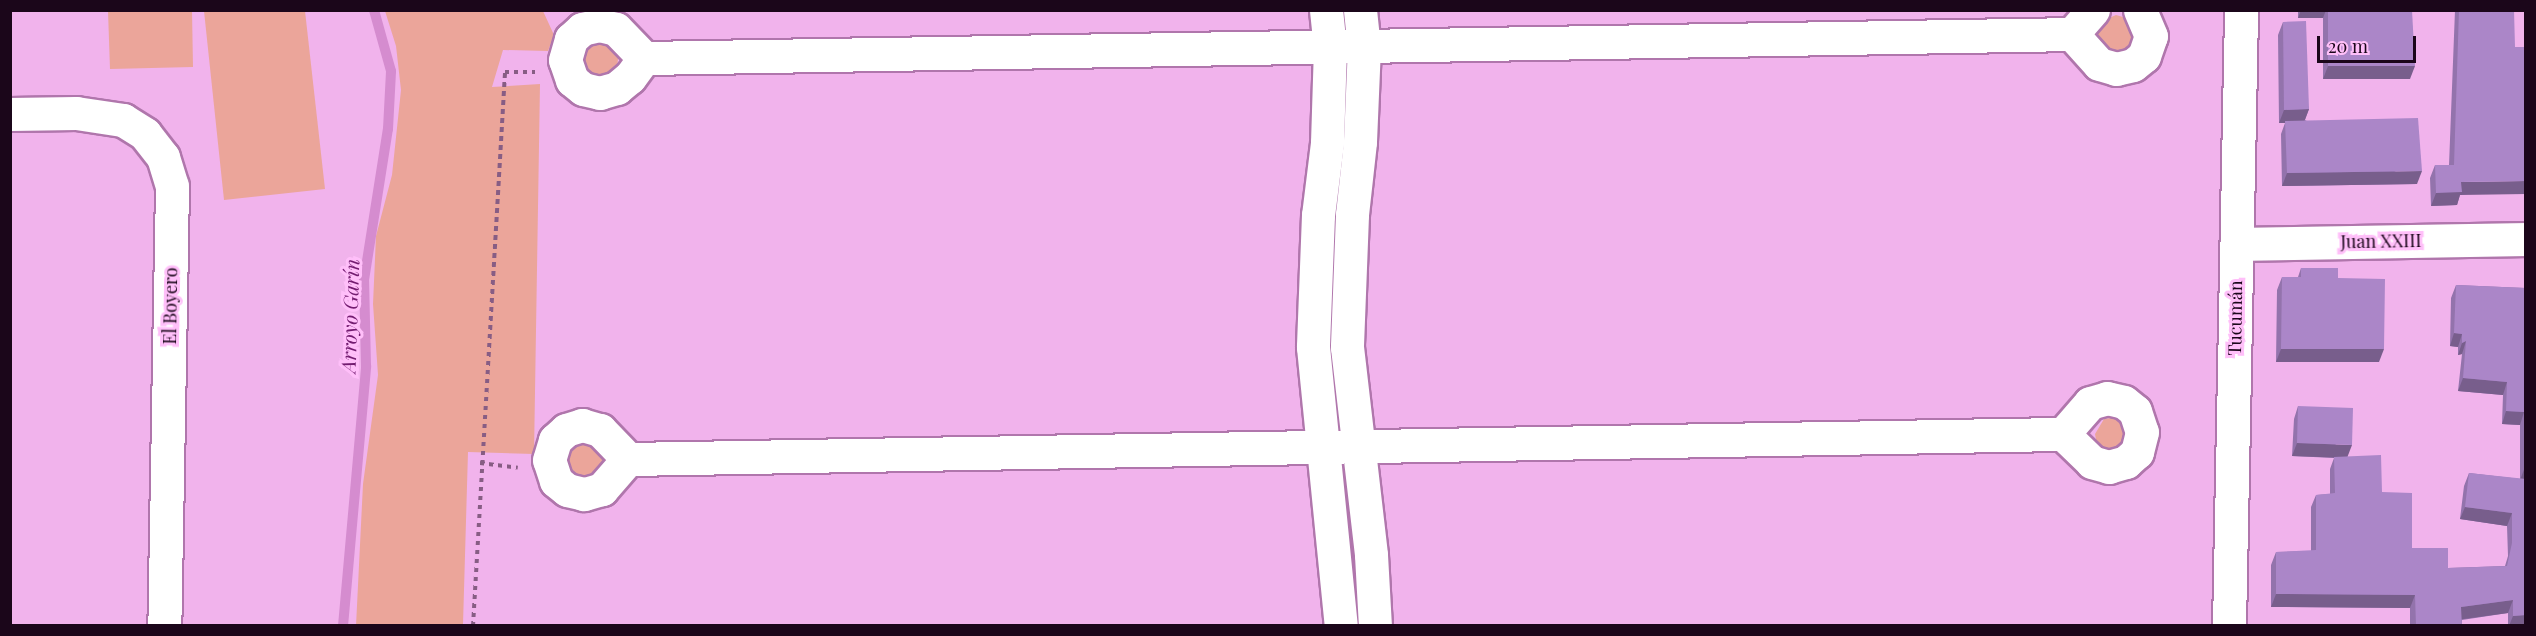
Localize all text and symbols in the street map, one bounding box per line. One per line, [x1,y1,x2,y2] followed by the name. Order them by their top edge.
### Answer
[2320,24,2419,62] scale bar
[2328,34,2368,58] text: 20 m
[2340,229,2422,253] street label: Juan XXIII
[335,259,363,373] water label: Arroyo Garín
[159,267,181,345] street label: El Boyero
[2224,280,2246,356] street label: Tucumán

